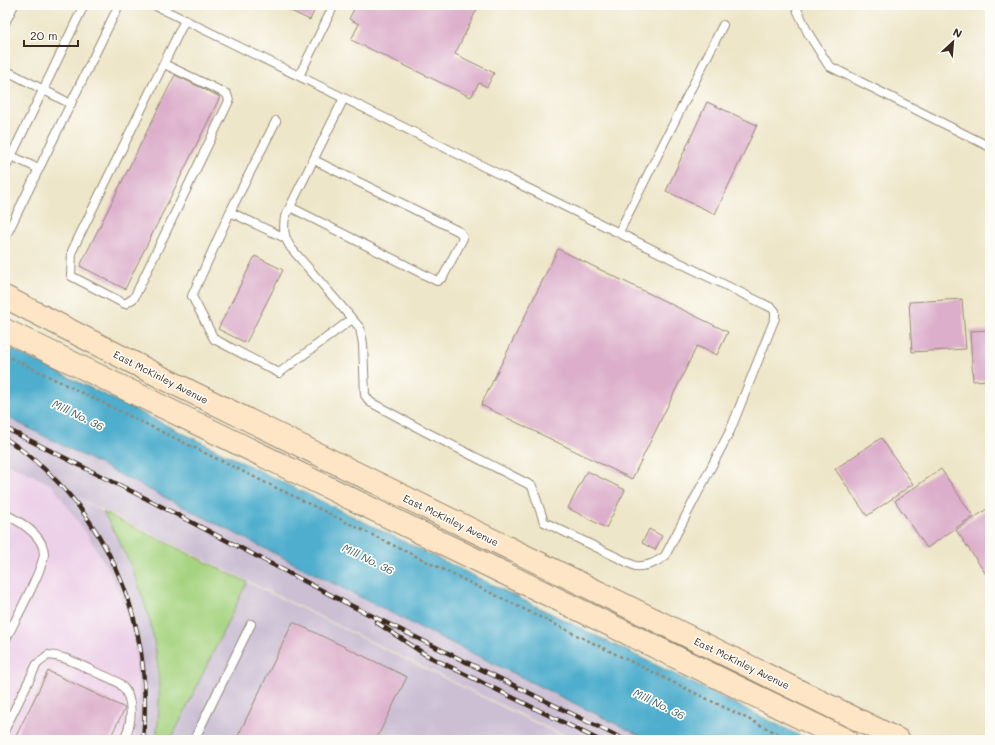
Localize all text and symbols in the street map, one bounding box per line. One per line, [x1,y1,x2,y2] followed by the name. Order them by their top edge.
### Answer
[24,22,78,48] scale bar
[933,22,973,62] north arrow
[951,24,965,41] text: N
[30,27,58,43] text: 20 m
[111,347,211,407] street label: East McKinley Avenue
[50,396,107,434] water label: Mill No. 36
[401,491,501,549] street label: East McKinley Avenue
[340,540,397,578] water label: Mill No. 36
[692,634,792,692] street label: East McKinley Avenue
[631,685,688,723] water label: Mill No. 36

